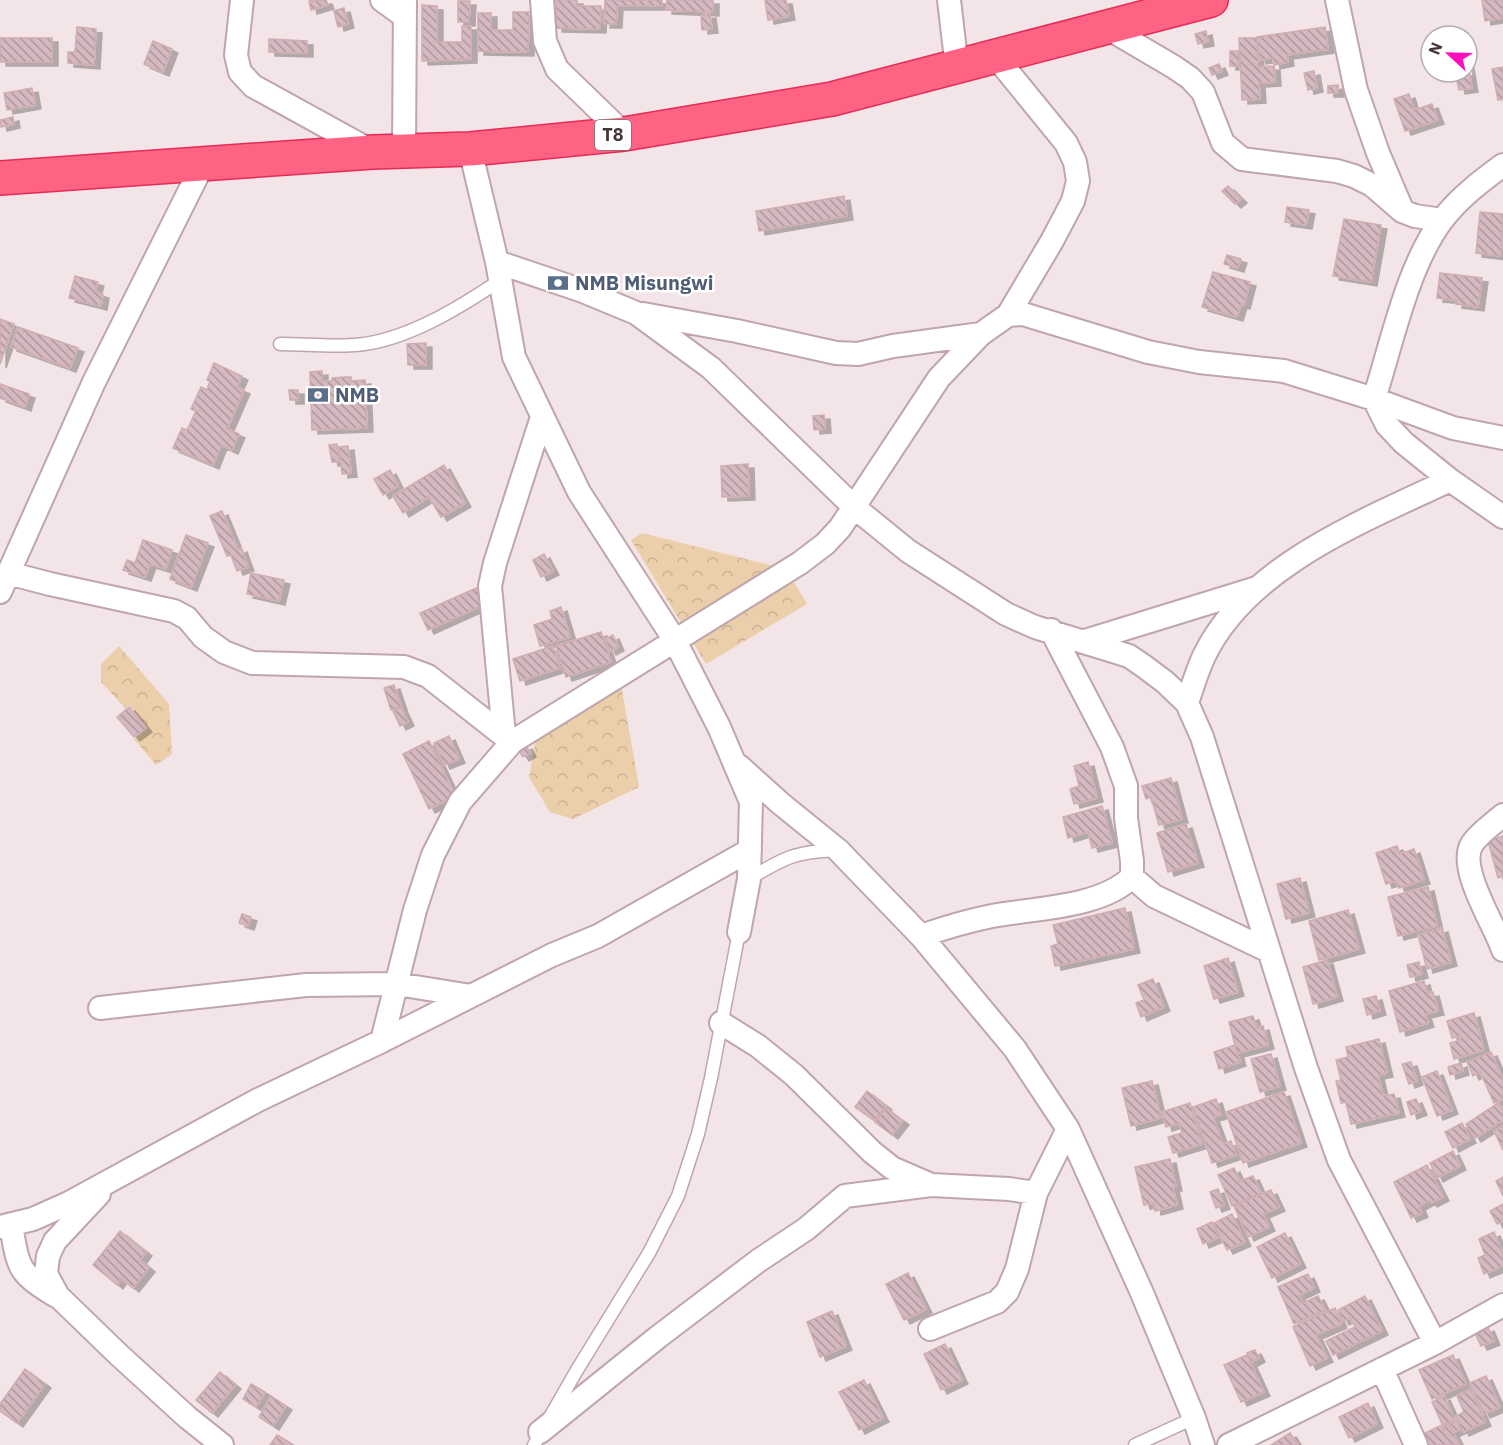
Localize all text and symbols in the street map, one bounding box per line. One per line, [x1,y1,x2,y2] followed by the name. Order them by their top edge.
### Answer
[1419,24,1479,84] north arrow
[1424,39,1447,58] text: N
[595,120,631,150] road number: T8
[575,269,714,296] place label: NMB Misungwi
[546,271,570,295] bank icon: NMB Misungwi
[335,381,379,408] place label: NMB
[306,383,330,407] bank icon: NMB

